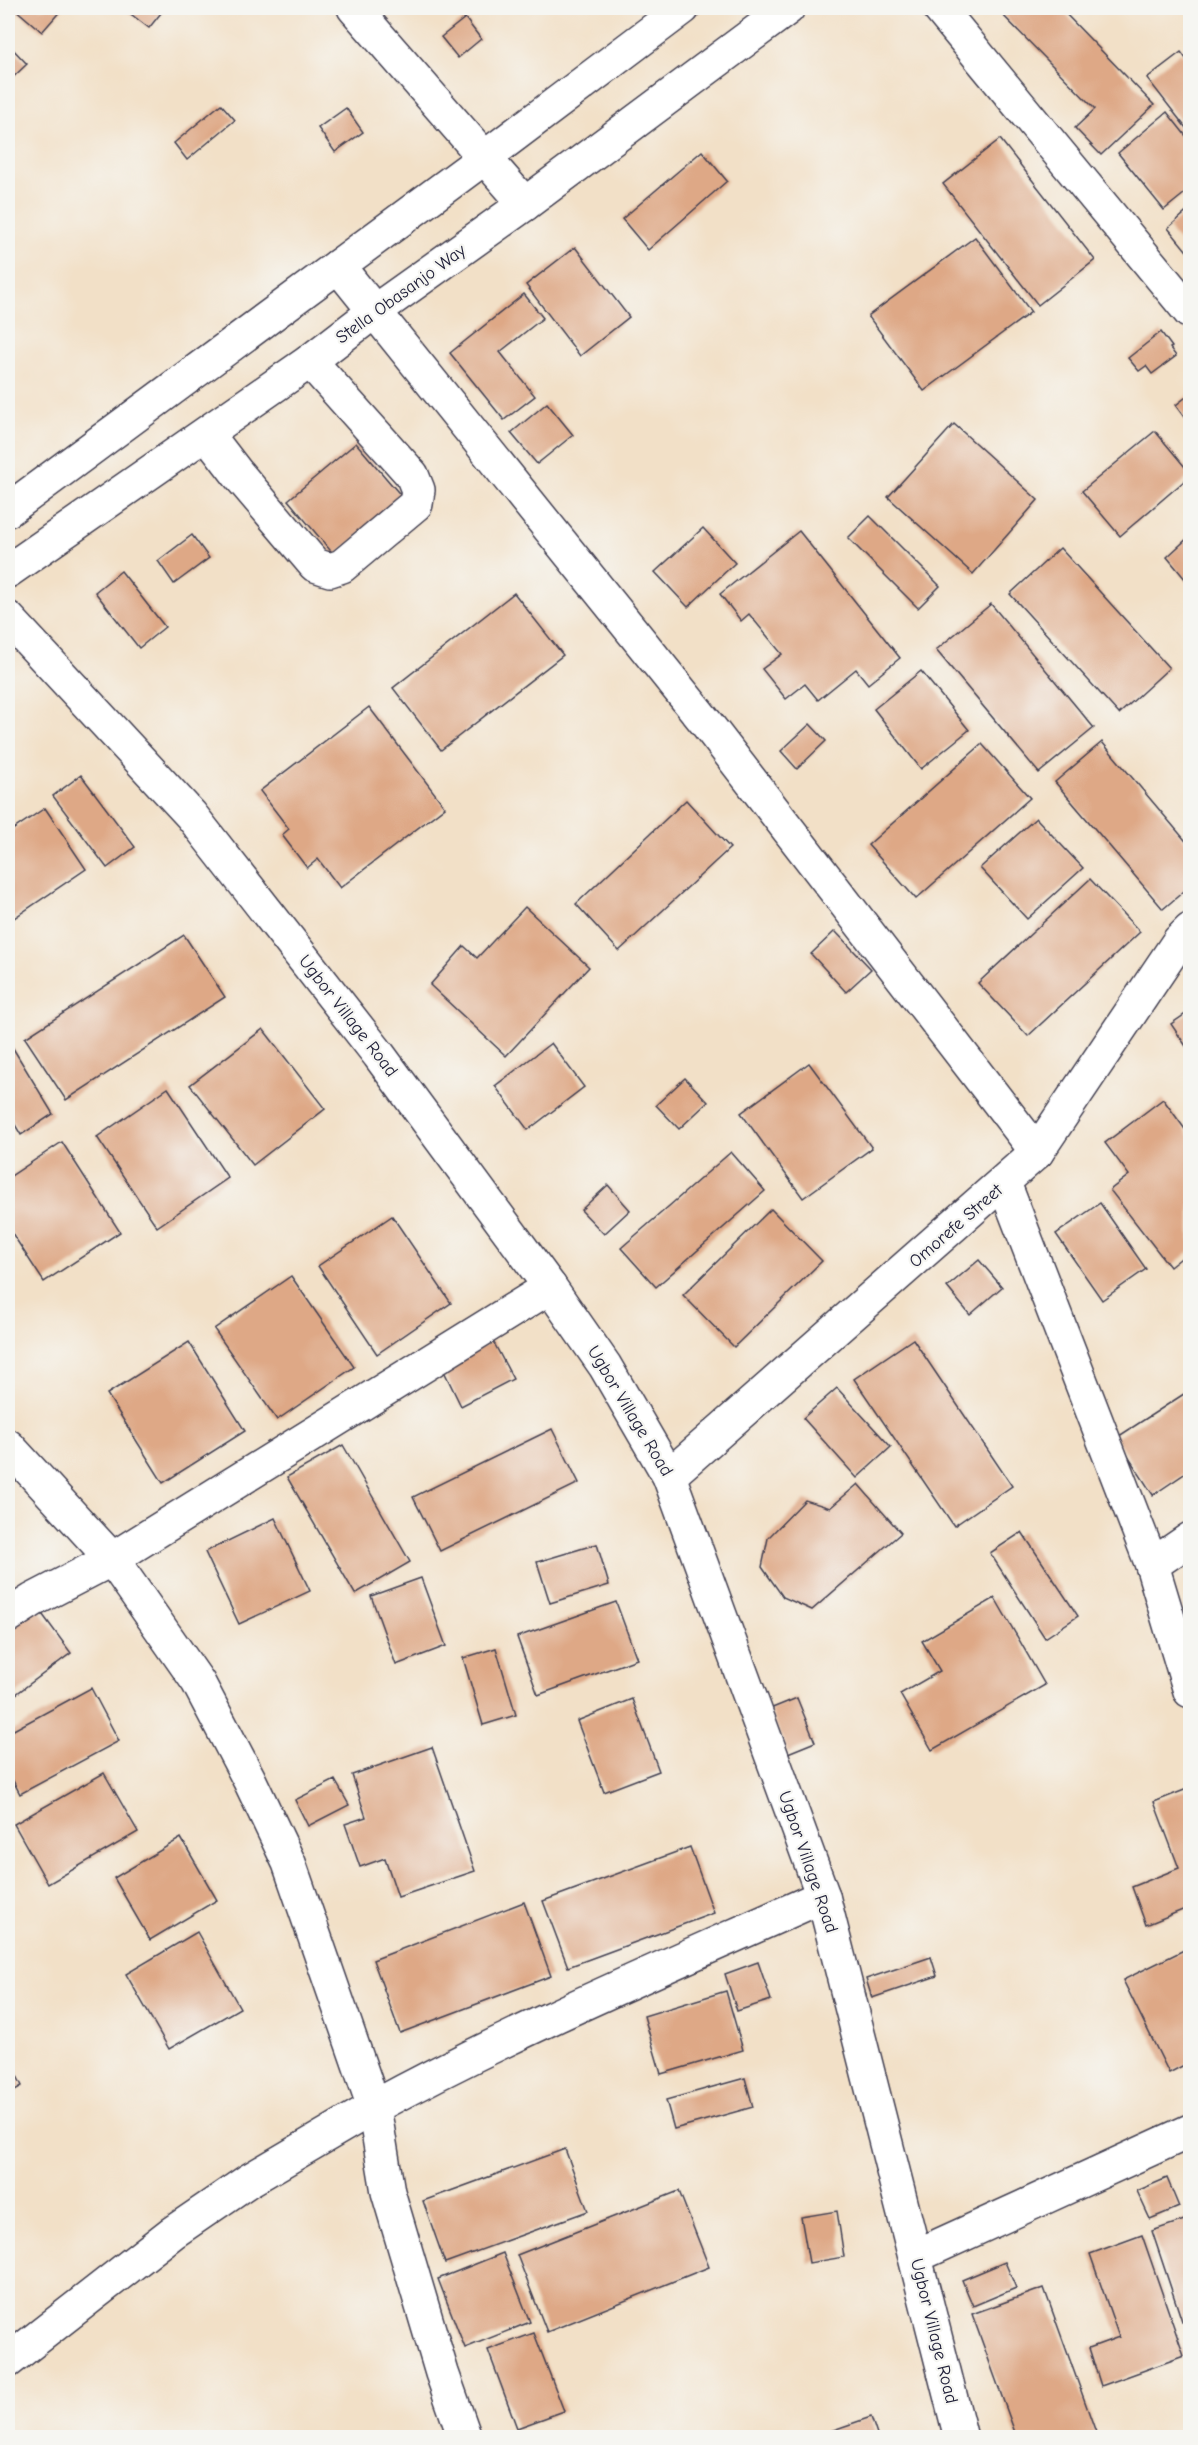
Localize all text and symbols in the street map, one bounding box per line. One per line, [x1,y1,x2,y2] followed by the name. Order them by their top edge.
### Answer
[332,239,471,348] street label: Stella Obasanjo Way
[294,951,402,1081] street label: Ugbor Village Road
[905,1179,1008,1272] street label: Omorefe Street
[583,1342,677,1480] street label: Ugbor Village Road
[774,1788,842,1936] street label: Ugbor Village Road
[906,2256,962,2406] street label: Ugbor Village Road

